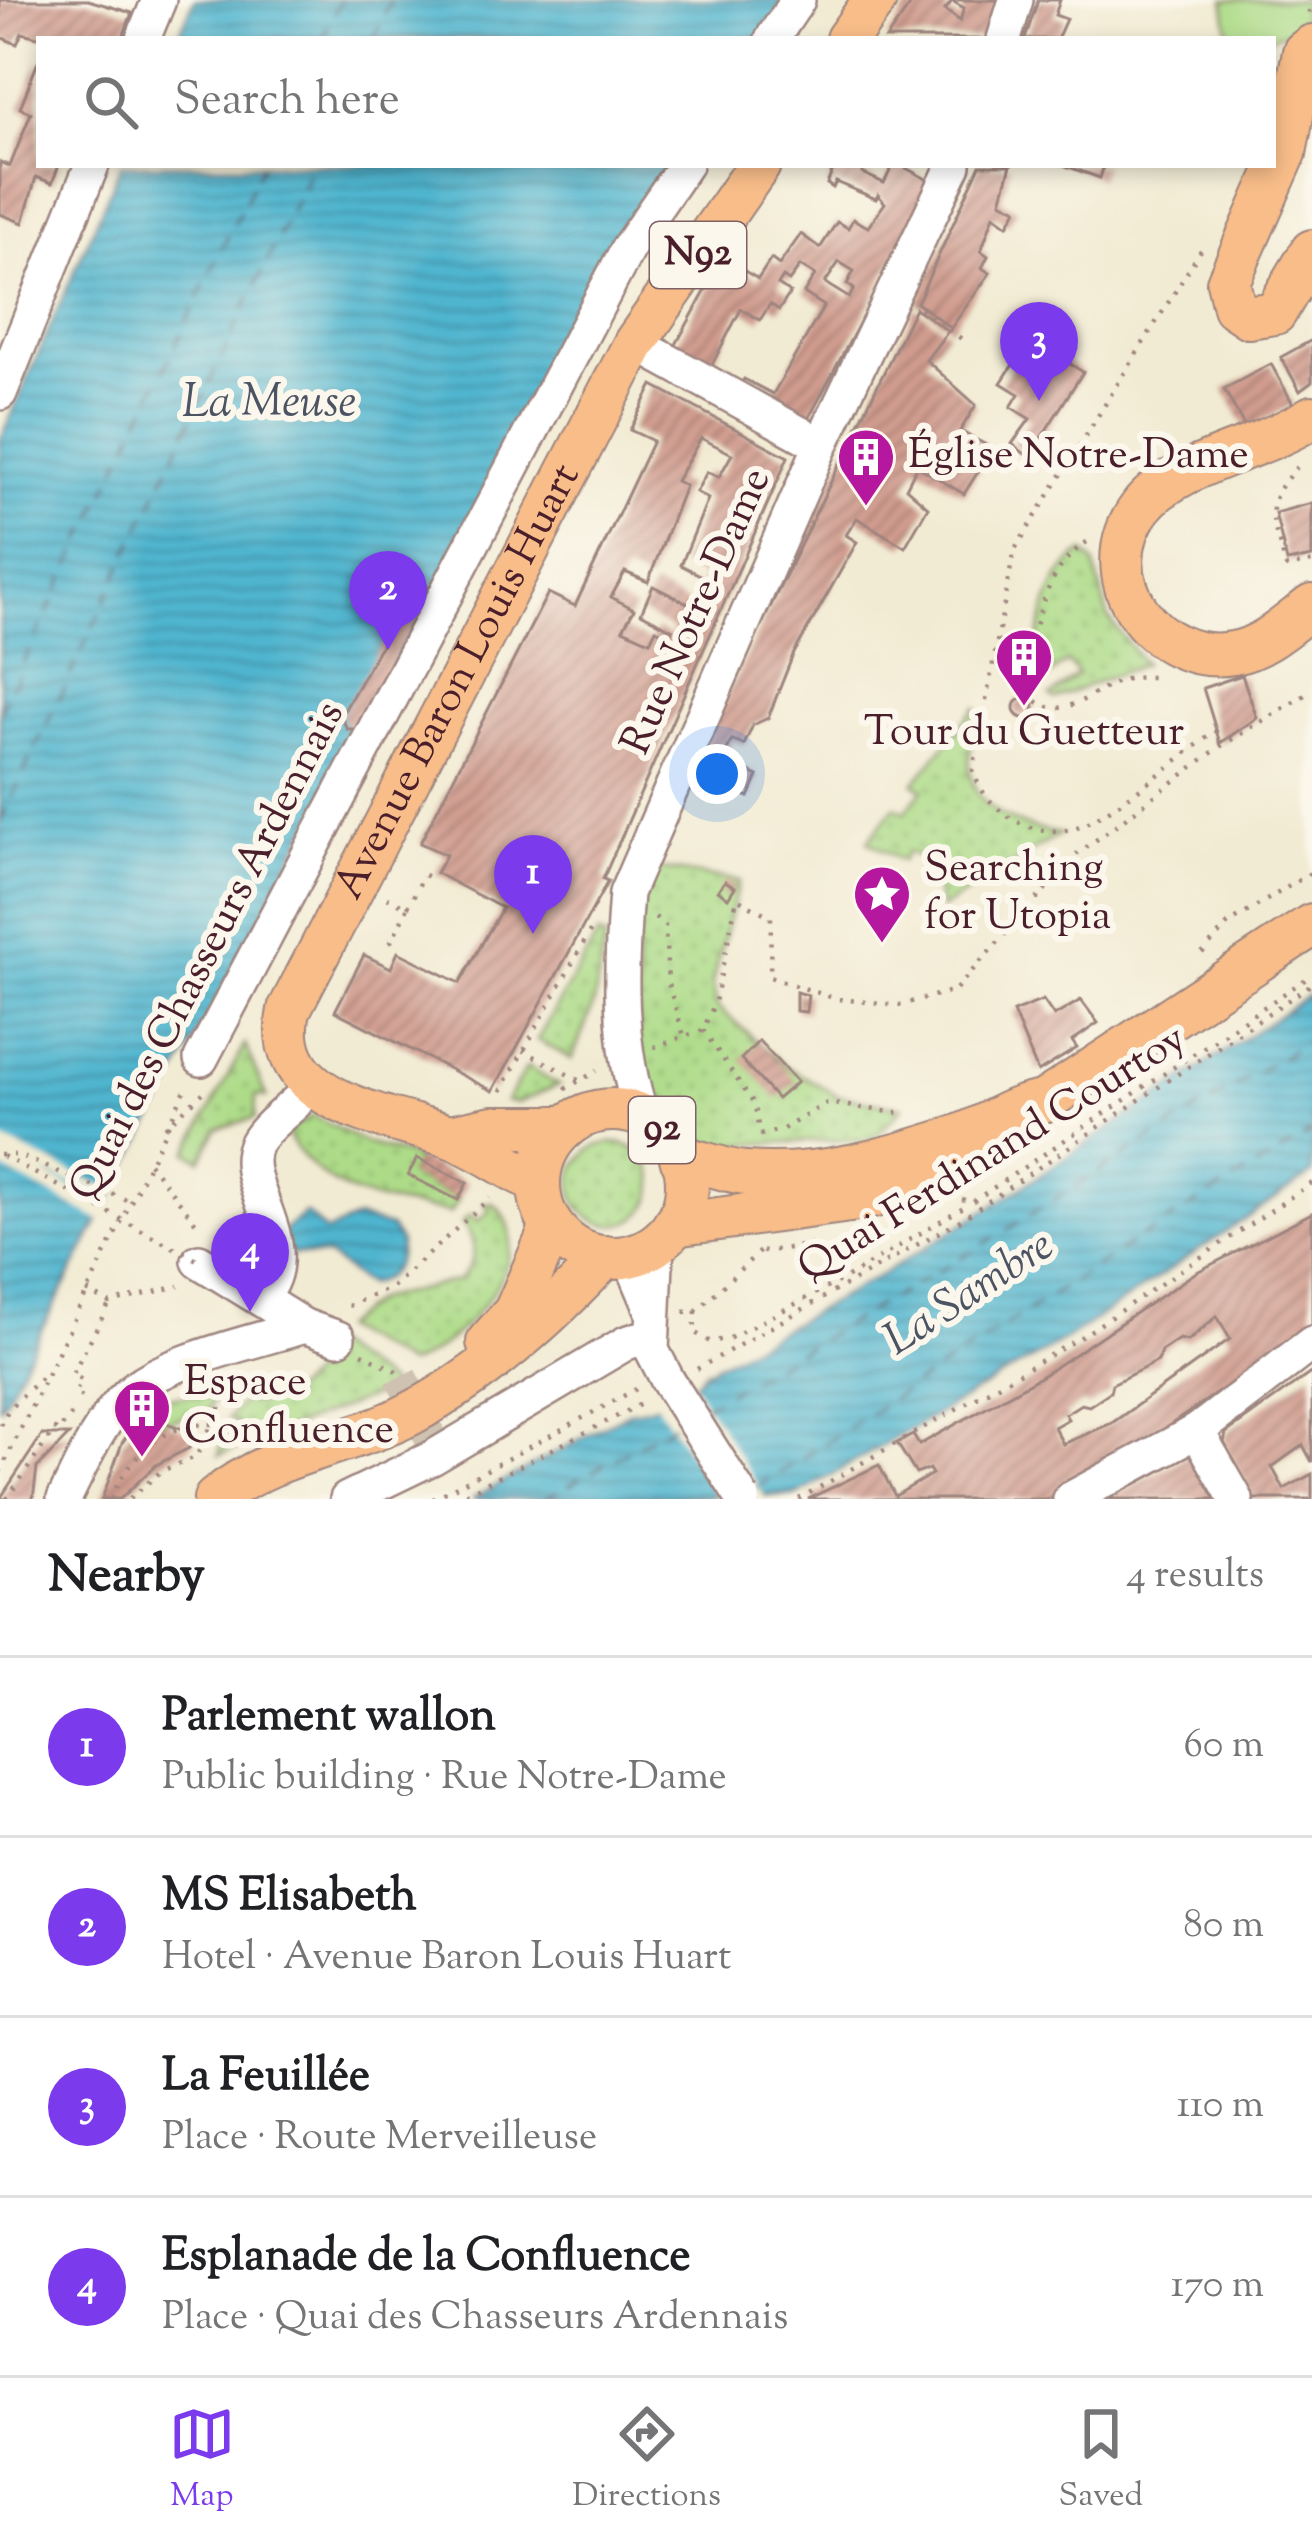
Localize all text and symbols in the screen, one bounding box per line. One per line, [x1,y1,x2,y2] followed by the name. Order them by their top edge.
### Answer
[36,36,1276,168] search box
[78,69,144,135] icon: search
[174,70,400,135] text: Search here
[650,222,746,288] road number: N92
[1000,302,1078,401] pin: 3
[182,372,356,437] water label: La Meuse
[835,426,897,508] building icon: Église Notre-Dame
[908,427,1249,487] place label: Église Notre-Dame
[321,454,597,911] street label: Avenue Baron Louis Huart
[608,459,788,765] street label: Rue Notre-Dame
[349,551,427,650] pin: 2
[993,626,1055,708] building icon: Tour du Guetteur
[57,692,361,1212] street label: Quai des Chasseurs Ardennais
[864,704,1184,764] place label: Tour du Guetteur
[687,744,747,804] your location
[494,835,572,934] pin: 1
[924,840,1111,948] place label: Searching for Utopia
[851,863,913,945] place icon: Searching for Utopia
[787,1011,1199,1299] street label: Quai Ferdinand Courtoy
[629,1097,695,1163] road number: 92
[211,1213,289,1312] pin: 4
[872,1216,1068,1374] water label: La Sambre
[184,1354,394,1462] place label: Espace Confluence
[111,1377,173,1459] building icon: Espace Confluence
[48,1541,205,1614] text: Nearby
[1126,1549,1264,1605] text: 4 results
[162,1686,496,1751] text: Parlement wallon
[80,1719,94,1775] text: 1
[1183,1719,1264,1775] text: 60 m
[162,1751,727,1807] text: Public building · Rue Notre-Dame
[162,1866,417,1931] text: MS Elisabeth
[78,1899,96,1955] text: 2
[1183,1899,1264,1955] text: 80 m
[162,1931,731,1987] text: Hotel · Avenue Baron Louis Huart
[162,2046,370,2111] text: La Feuillée
[79,2079,95,2135] text: 3
[1177,2079,1264,2135] text: 110 m
[162,2111,597,2167] text: Place · Route Merveilleuse
[162,2226,691,2291] text: Esplanade de la Confluence
[77,2259,97,2315] text: 4
[1171,2259,1264,2315] text: 170 m
[162,2291,788,2347] text: Place · Quai des Chasseurs Ardennais
[169,2401,235,2521] tab: Map
[572,2401,721,2521] tab: Directions
[1059,2401,1143,2521] tab: Saved

